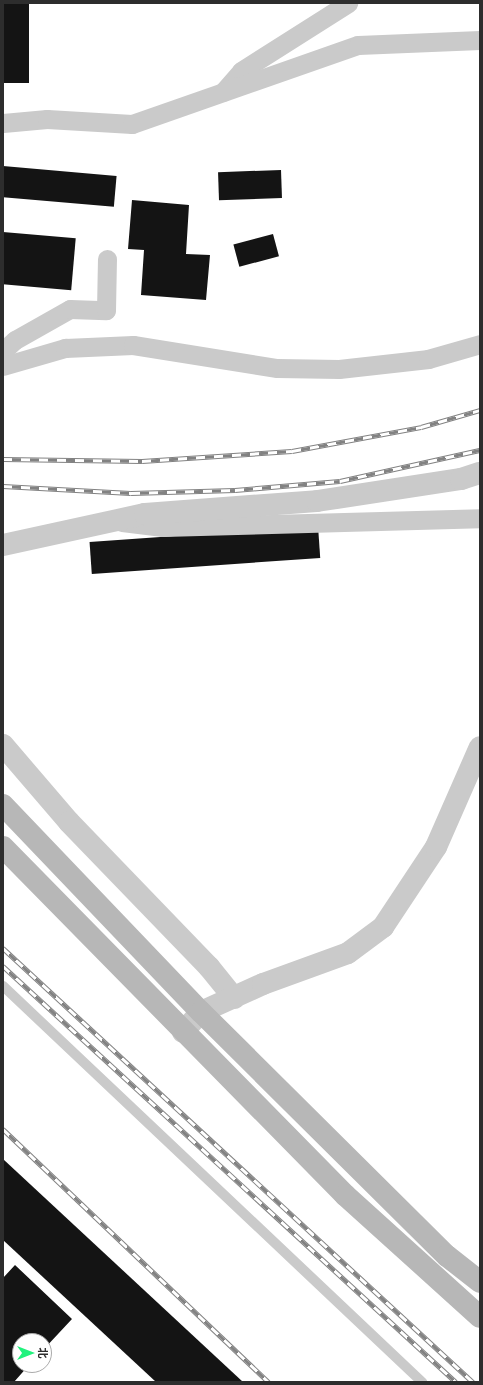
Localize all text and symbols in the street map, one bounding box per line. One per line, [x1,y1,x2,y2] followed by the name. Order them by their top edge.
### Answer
[12,1333,52,1373] north arrow
[37,1348,50,1359] text: 北

